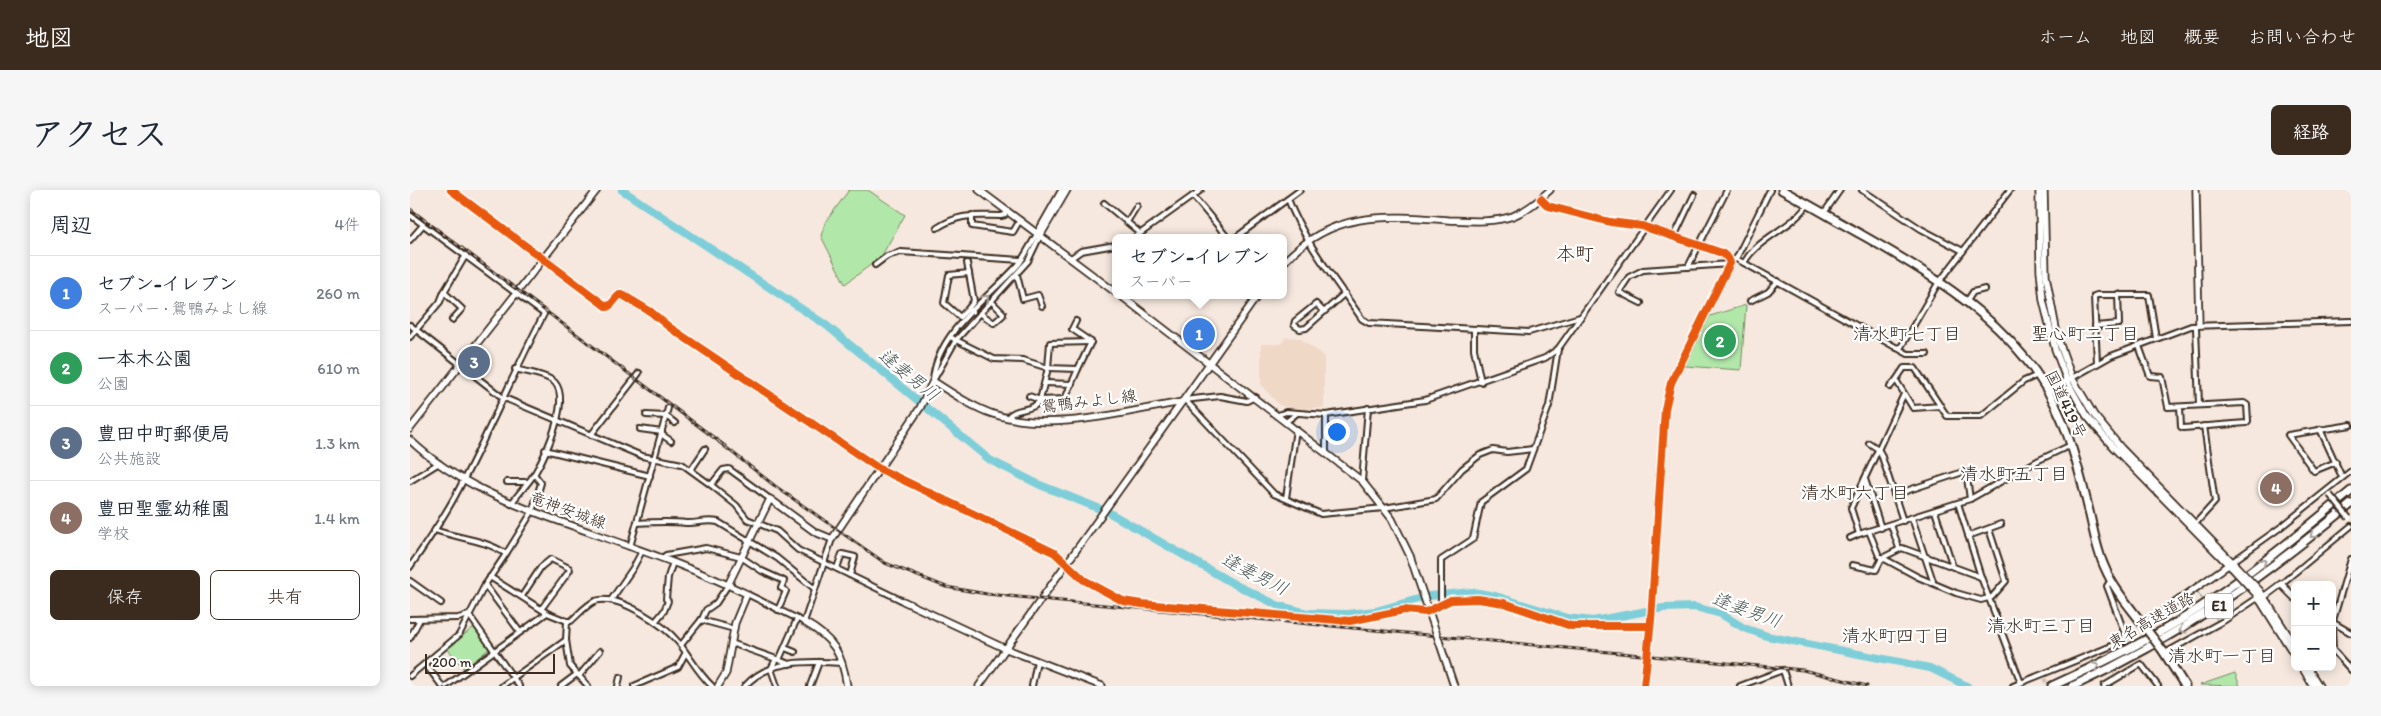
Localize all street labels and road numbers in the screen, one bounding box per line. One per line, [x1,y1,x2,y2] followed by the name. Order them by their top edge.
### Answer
[2041,367,2091,441] street label: 国道419号
[1040,386,1138,416] street label: 鴛鴨みよし線
[527,487,609,533] street label: 竜神安城線
[2105,588,2197,652] street label: 東名高速道路
[2205,594,2233,618] road number: E1

